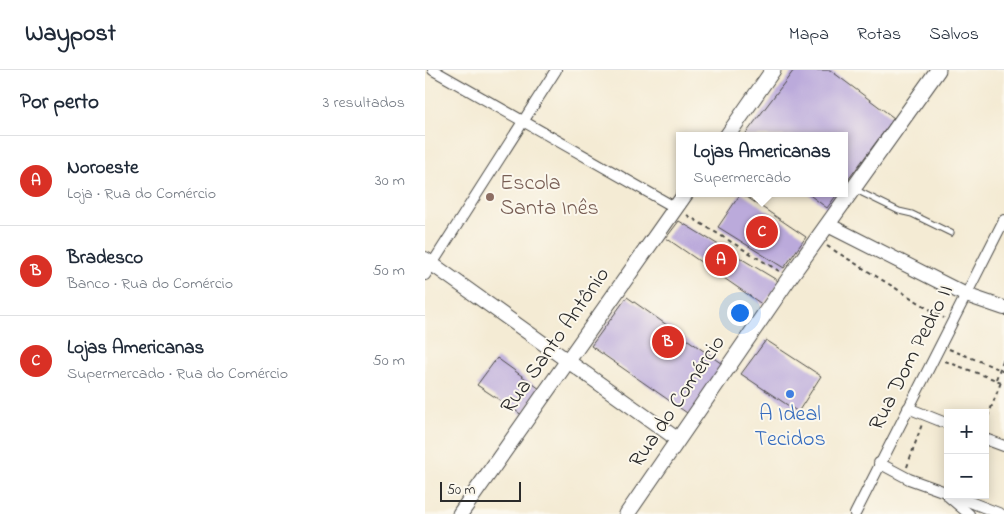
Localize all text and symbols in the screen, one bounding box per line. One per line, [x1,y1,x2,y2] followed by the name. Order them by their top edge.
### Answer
[25,17,116,52] text: Waypost
[789,22,829,48] text: Mapa
[857,22,901,48] text: Rotas
[929,22,979,48] text: Salvos
[20,88,99,118] text: Por perto
[323,91,405,115] text: 3 resultados
[676,132,848,197] popup
[693,139,831,166] text: Lojas Americanas
[67,155,139,182] text: Noroeste
[693,166,791,190] text: Supermercado
[500,168,599,225] place label: Escola Santa Inês
[31,169,41,193] text: A
[375,169,405,193] text: 30 m
[67,182,216,206] text: Loja · Rua do Comércio
[484,191,496,203] marker: Escola Santa Inês
[746,213,778,251] pin: C
[705,241,737,279] pin: A
[67,245,143,272] text: Bradesco
[31,259,41,283] text: B
[373,259,405,283] text: 50 m
[493,261,619,421] street label: Rua Santo Antônio
[67,272,233,296] text: Banco · Rua do Comércio
[861,279,963,437] street label: Rua Dom Pedro II
[727,300,753,326] your location
[652,323,684,361] pin: B
[622,329,734,475] street label: Rua do Comércio
[67,335,204,362] text: Lojas Americanas
[32,349,40,373] text: C
[373,349,405,373] text: 50 m
[67,362,288,386] text: Supermercado · Rua do Comércio
[784,388,796,400] marker: A Ideal Tecidos
[754,399,826,456] place label: A Ideal Tecidos
[944,409,989,499] map controls
[944,409,989,454] button: +
[944,454,989,499] button: −
[440,479,521,502] scale bar
[447,480,475,501] text: 50 m

